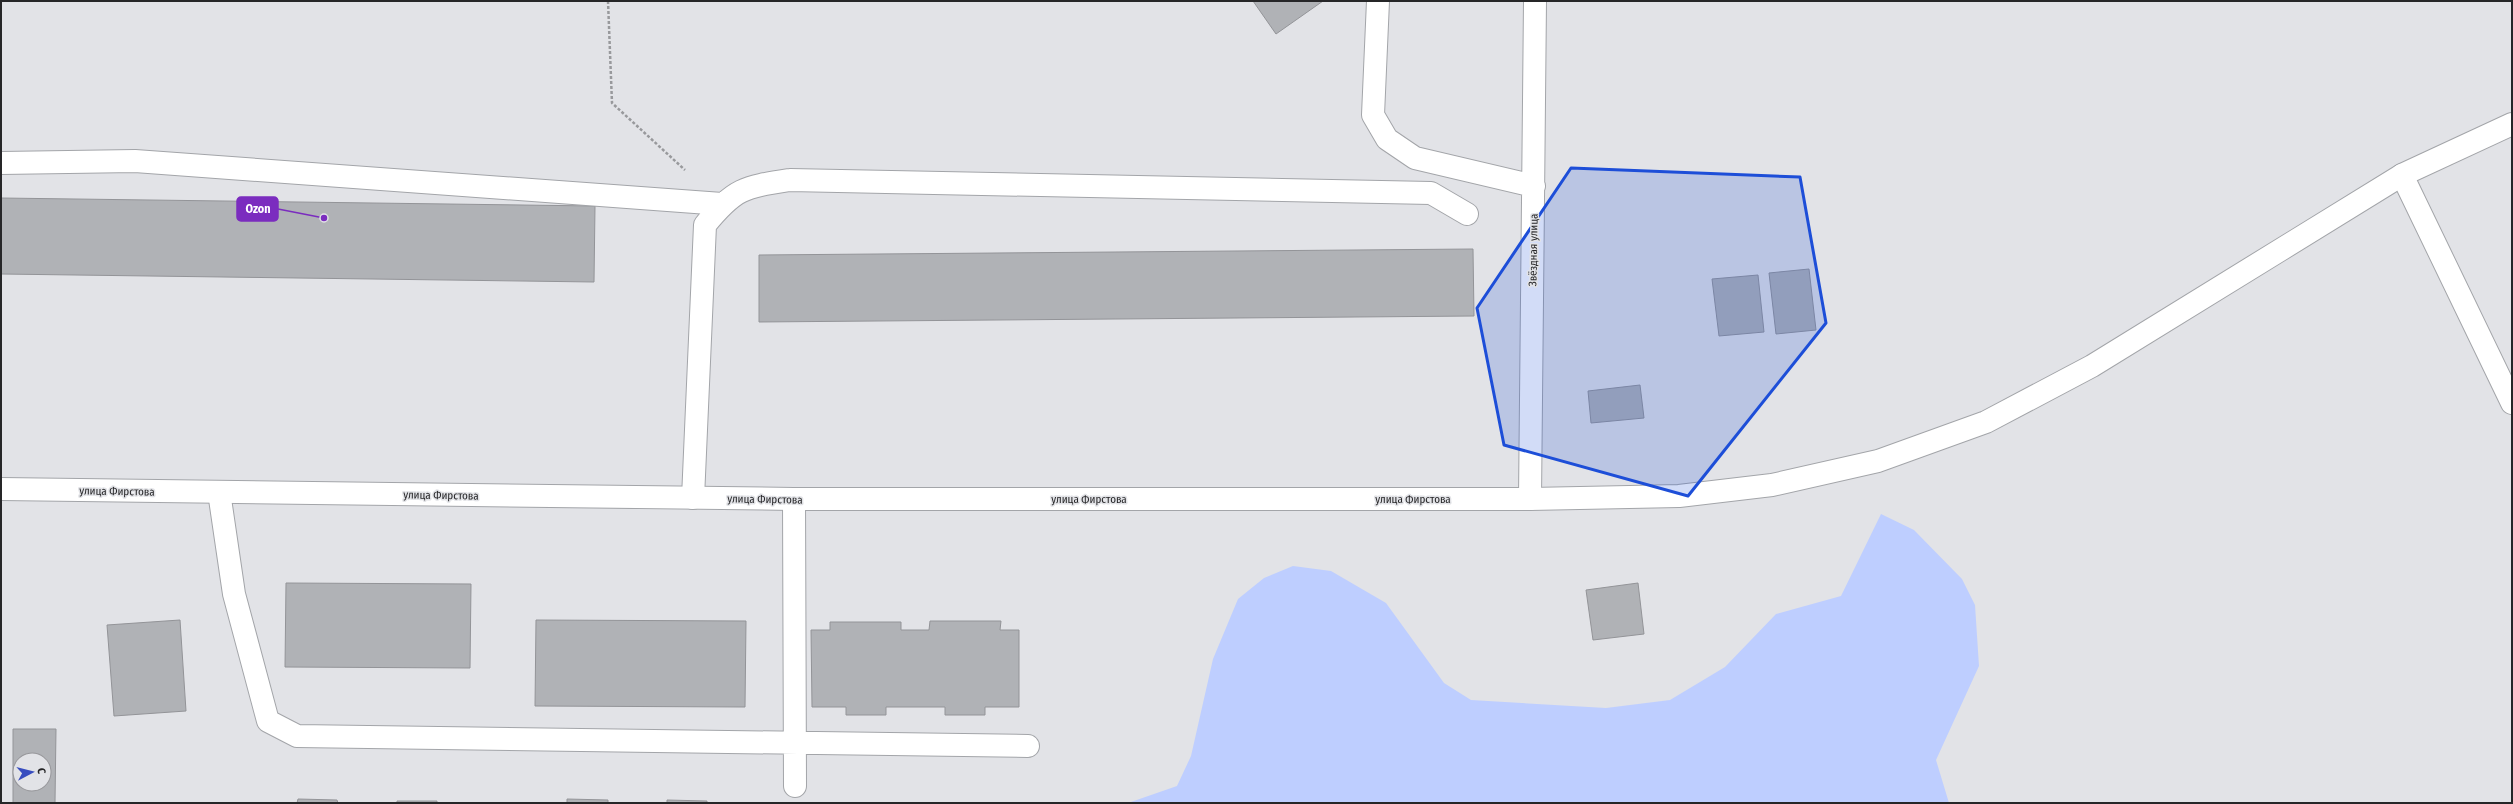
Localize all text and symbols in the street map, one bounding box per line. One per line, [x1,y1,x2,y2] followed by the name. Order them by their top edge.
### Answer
[237,197,278,221] callout: Ozon
[245,202,271,216] text: Ozon
[1526,213,1541,287] street label: Звёздная улица
[79,484,155,499] street label: улица Фирстова
[403,488,479,503] street label: улица Фирстова
[727,492,803,507] street label: улица Фирстова
[1051,493,1127,506] street label: улица Фирстова
[1375,493,1451,506] street label: улица Фирстова
[12,752,52,792] north arrow
[35,767,48,775] text: С

